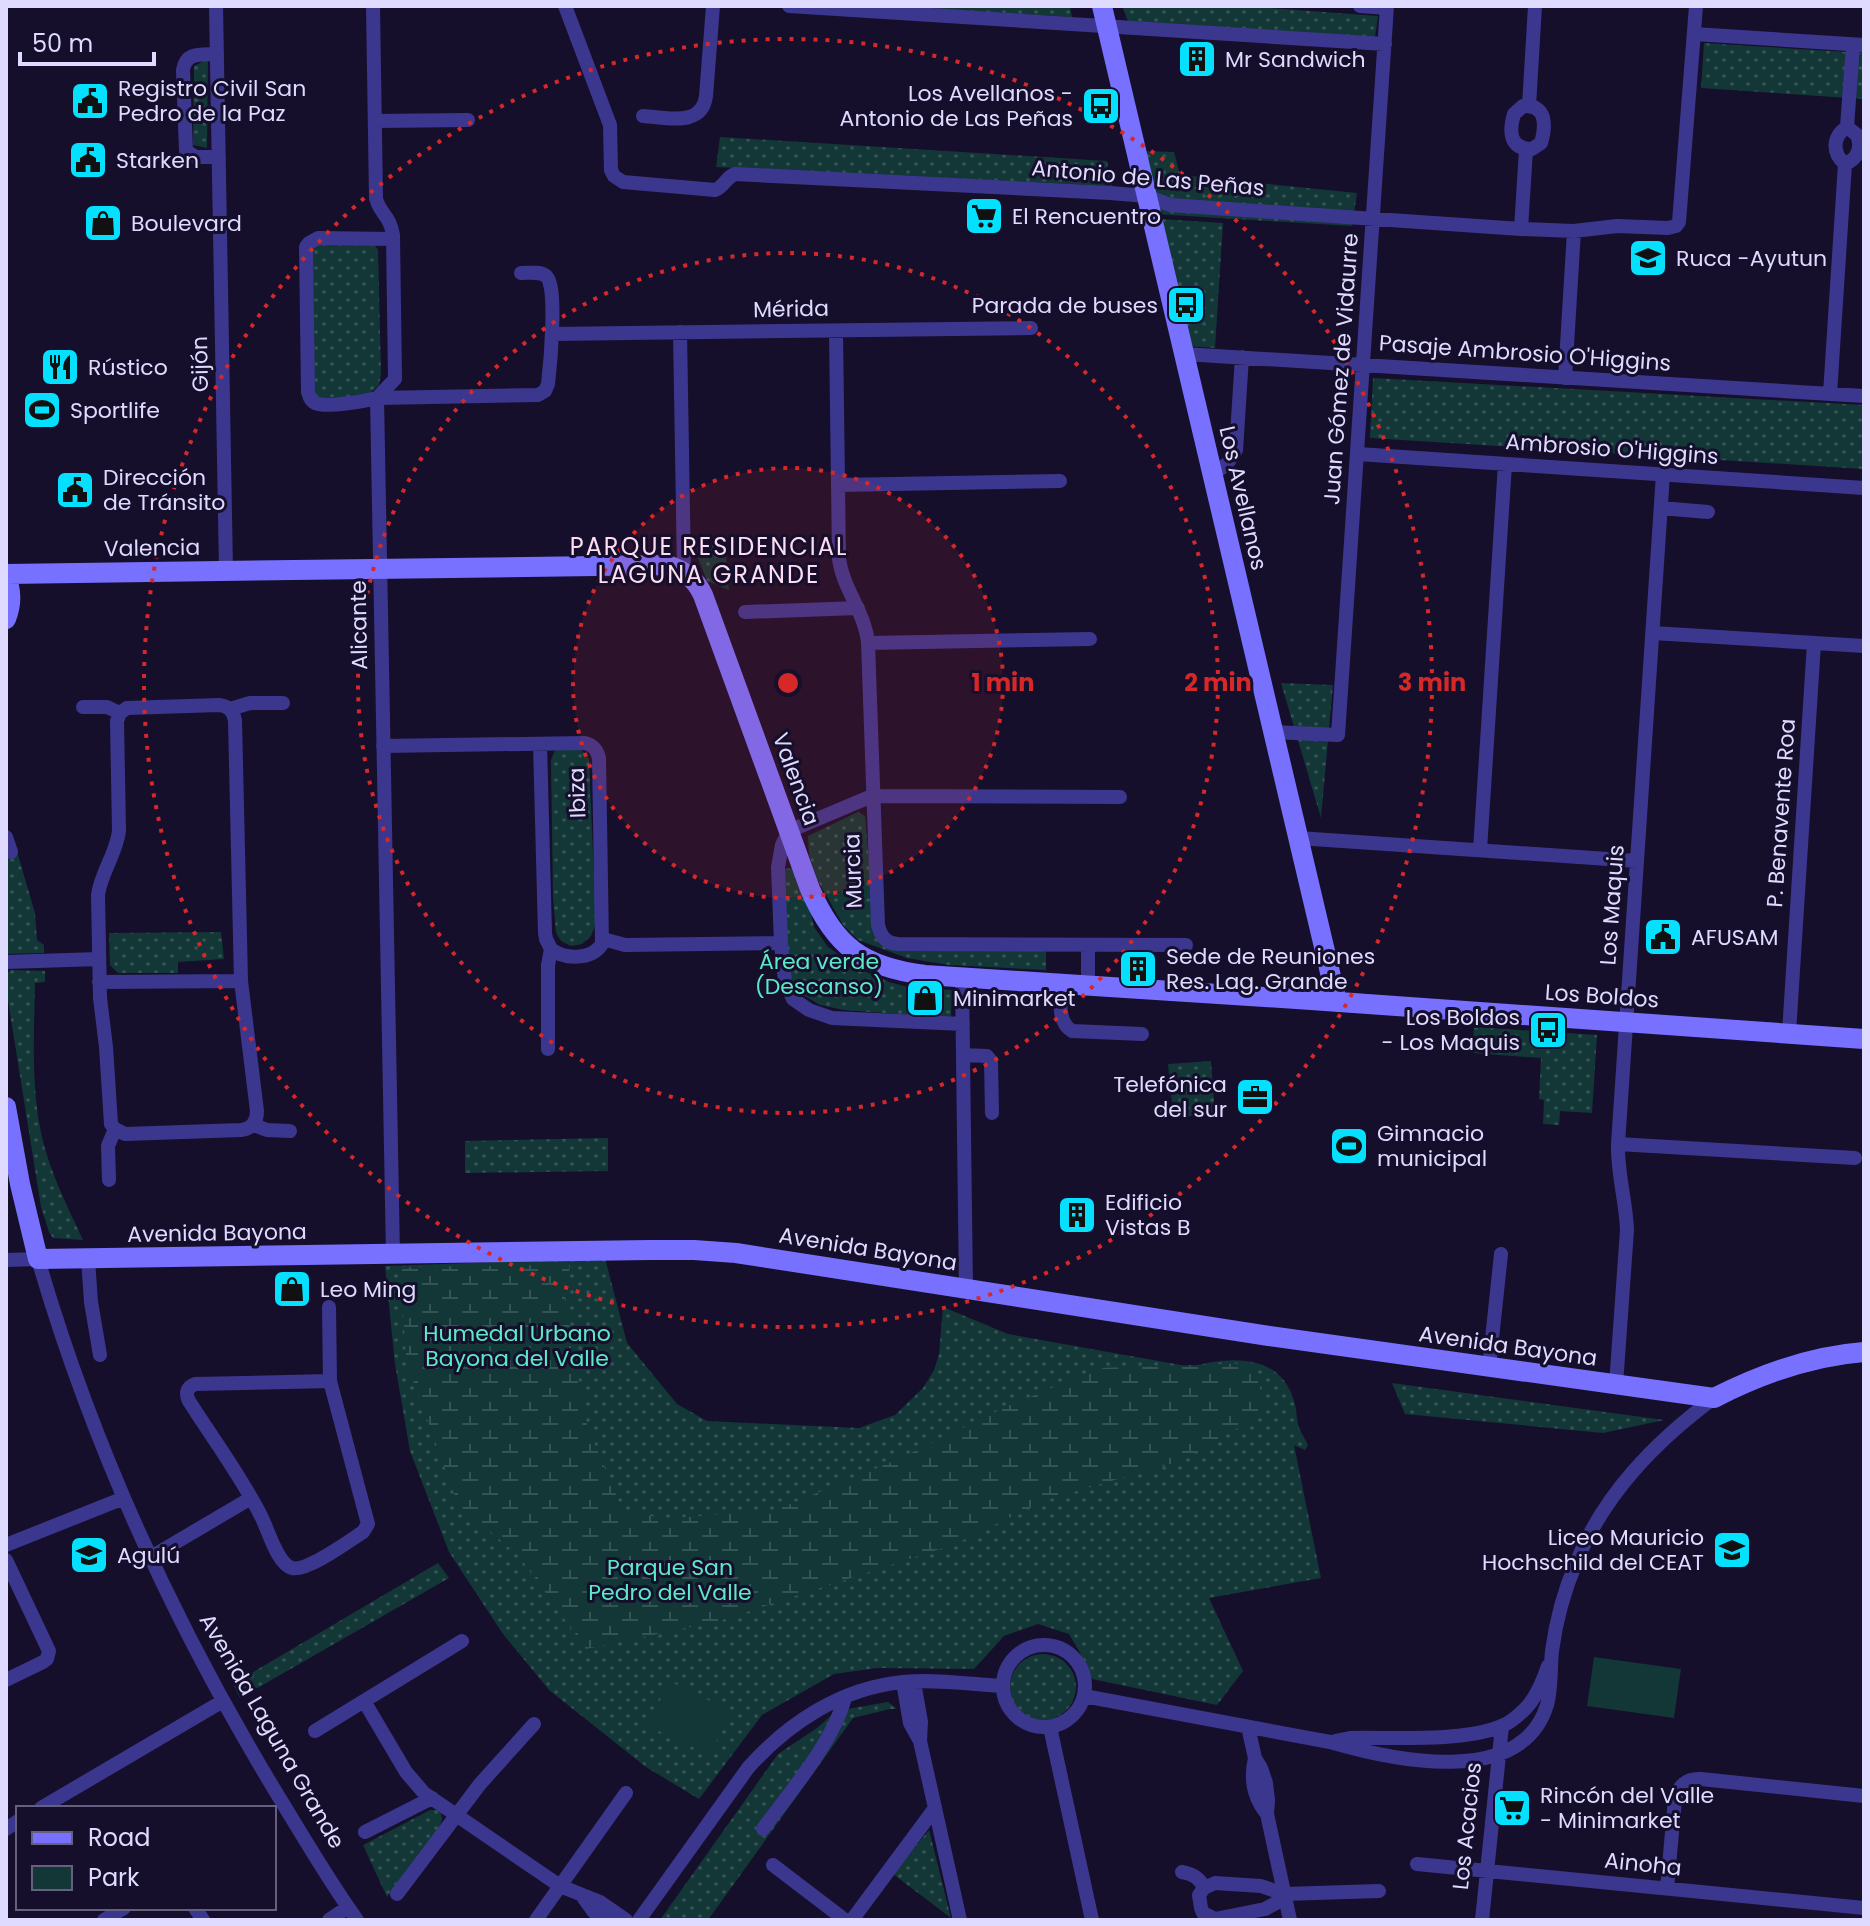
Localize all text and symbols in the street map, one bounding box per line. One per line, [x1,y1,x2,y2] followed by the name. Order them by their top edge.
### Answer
[20,16,154,66] scale bar
[32,27,93,60] text: 50 m
[1176,38,1218,80] building icon: Mr Sandwich
[1225,44,1366,75] place label: Mr Sandwich
[118,73,306,129] place label: Registro Civil San Pedro de la Paz
[840,78,1073,134] place label: Los Avellanos - Antonio de Las Peñas
[69,80,111,122] public building icon: Registro Civil San Pedro de la Paz
[1080,85,1122,127] bus stop icon: Los Avellanos - Antonio de Las Peñas
[67,139,109,181] public building icon: Starken
[116,145,199,176] place label: Starken
[1030,152,1266,204] street label: Antonio de Las Peñas
[963,195,1005,237] supermarket icon: El Rencuentro
[1012,201,1161,232] place label: El Rencuentro
[82,202,124,244] shop icon: Boulevard
[131,208,242,239] place label: Boulevard
[1316,232,1366,506] street label: Juan Gómez de Vidaurre
[1627,237,1669,279] school or university icon: Ruca -Ayutun
[1676,243,1827,274] place label: Ruca -Ayutun
[1165,284,1207,326] bus stop icon: Parada de buses
[972,290,1158,321] place label: Parada de buses
[753,293,829,325] street label: Mérida
[1378,327,1672,379] street label: Pasaje Ambrosio O'Higgins
[184,336,216,392] street label: Gijón
[39,346,81,388] restaurant icon: Rústico
[88,352,168,383] place label: Rústico
[21,389,63,431] sports icon: Sportlife
[70,395,160,426] place label: Sportlife
[1211,423,1275,573] street label: Los Avellanos
[1504,426,1720,472] street label: Ambrosio O'Higgins
[103,462,225,518] place label: Dirección de Tránsito
[54,469,96,511] public building icon: Dirección de Tránsito
[570,530,848,591] district label: PARQUE RESIDENCIAL LAGUNA GRANDE
[103,532,201,564] street label: Valencia
[343,580,375,670] street label: Alicante
[972,666,1034,699] text: 1 min
[1184,666,1252,699] text: 2 min
[1398,666,1466,699] text: 3 min
[774,669,802,697] centre of rings
[1759,718,1803,908] street label: P. Benavente Roa
[765,728,827,830] street label: Valencia
[561,767,593,819] street label: Ibiza
[836,833,870,909] street label: Murcia
[1592,844,1632,966] street label: Los Maquis
[1642,916,1684,958] public building icon: AFUSAM
[1691,922,1778,953] place label: AFUSAM
[1166,941,1375,997] place label: Sede de Reuniones Res. Lag. Grande
[755,946,883,1002] park label: Área verde (Descanso)
[1117,948,1159,990] building icon: Sede de Reuniones Res. Lag. Grande
[904,977,946,1019] shop icon: Minimarket
[1544,977,1660,1015] street label: Los Boldos
[953,983,1076,1014] place label: Minimarket
[1381,1002,1520,1058] place label: Los Boldos - Los Maquis
[1527,1009,1569,1051] bus stop icon: Los Boldos - Los Maquis
[1113,1069,1227,1125] place label: Telefónica del sur
[1234,1076,1276,1118] office icon: Telefónica del sur
[1377,1118,1487,1174] place label: Gimnacio municipal
[1328,1125,1370,1167] sports icon: Gimnacio municipal
[1105,1187,1191,1243] place label: Edificio Vistas B
[1056,1194,1098,1236] building icon: Edificio Vistas B
[127,1216,307,1250] street label: Avenida Bayona
[777,1220,959,1278] street label: Avenida Bayona
[271,1268,313,1310] shop icon: Leo Ming
[320,1274,416,1305] place label: Leo Ming
[423,1318,611,1374] park label: Humedal Urbano Bayona del Valle
[1417,1318,1599,1374] street label: Avenida Bayona
[1482,1522,1704,1578] place label: Liceo Mauricio Hochschild del CEAT
[1711,1529,1753,1571] school or university icon: Liceo Mauricio Hochschild del CEAT
[68,1534,110,1576] school or university icon: Agulú
[117,1540,180,1571] place label: Agulú
[588,1552,752,1608] park label: Parque San Pedro del Valle
[192,1608,352,1854] street label: Avenida Laguna Grande
[1445,1761,1489,1891] street label: Los Acacios
[1540,1780,1714,1836] place label: Rincón del Valle - Minimarket
[1491,1787,1533,1829] supermarket icon: Rincón del Valle - Minimarket
[16,1806,276,1910] legend
[88,1821,150,1854] text: Road
[1603,1845,1683,1883] street label: Ainoha
[88,1861,140,1894] text: Park

